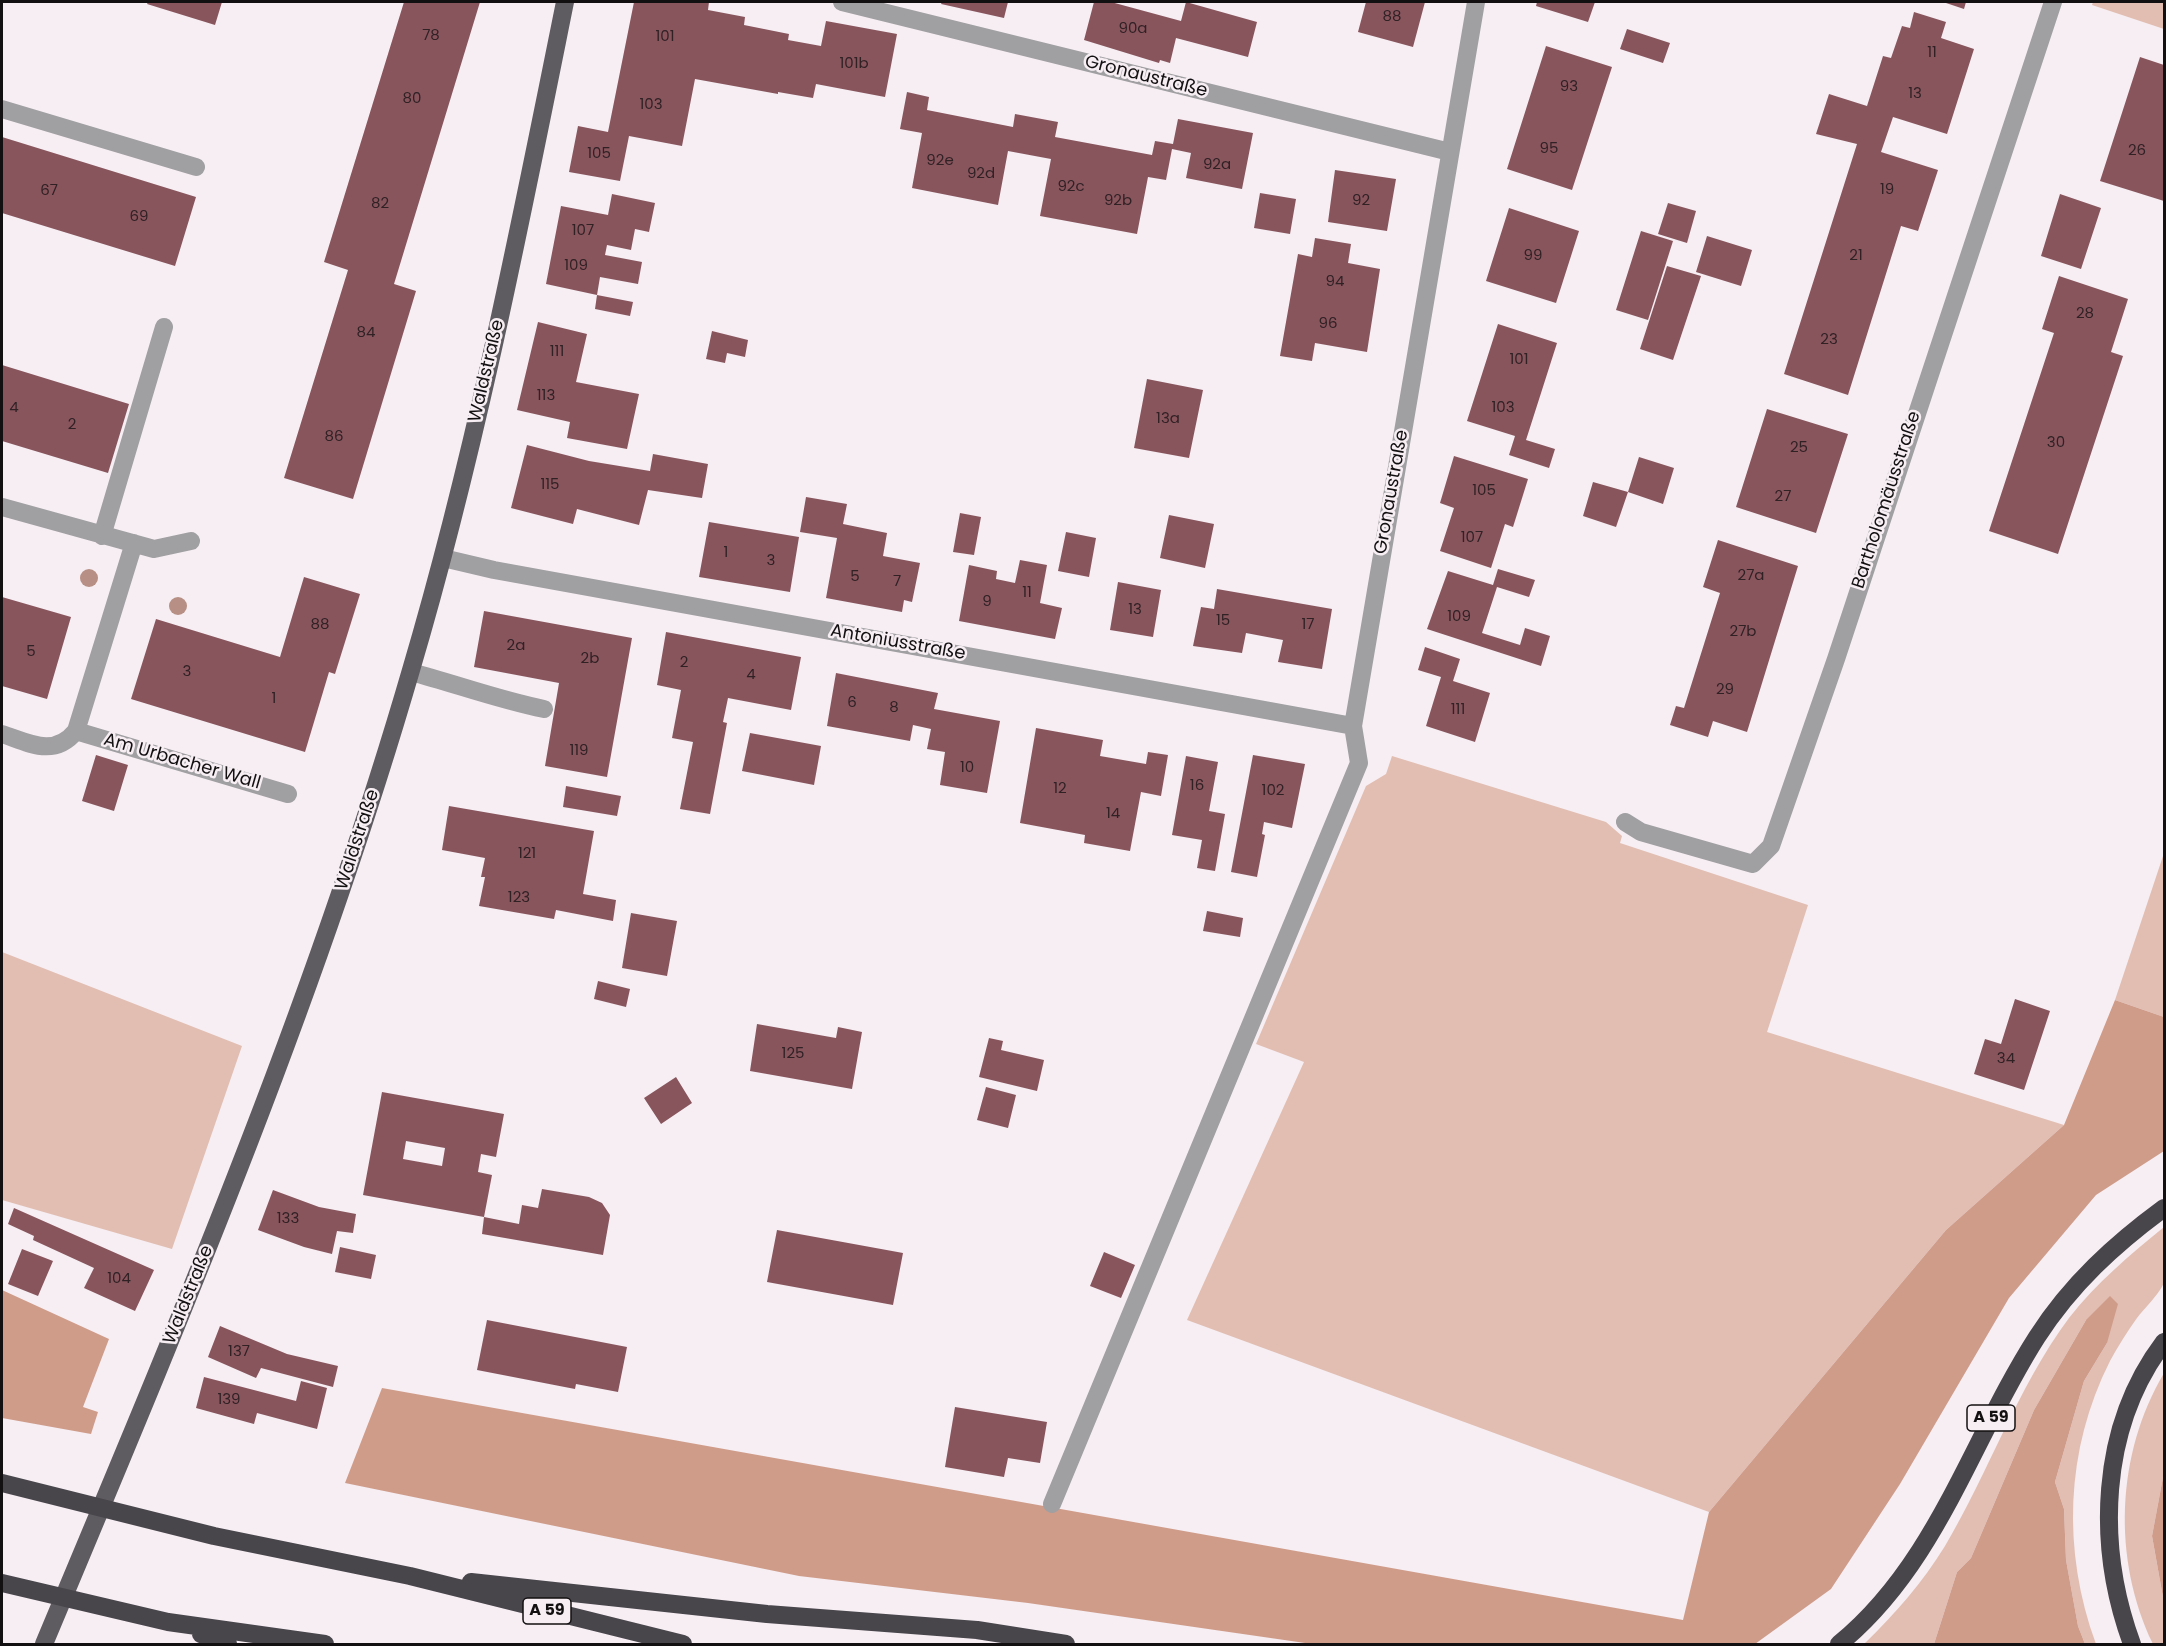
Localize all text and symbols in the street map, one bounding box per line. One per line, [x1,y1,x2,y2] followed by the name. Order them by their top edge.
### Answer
[1383,8,1401,26] house number: 88
[1118,20,1148,38] house number: 90a
[422,27,440,45] house number: 78
[655,28,675,46] house number: 101
[1927,44,1937,62] house number: 11
[1082,51,1210,103] street label: Gronaustraße
[839,55,869,73] house number: 101b
[1560,78,1578,96] house number: 93
[1908,85,1922,103] house number: 13
[403,90,421,108] house number: 80
[639,96,663,114] house number: 103
[1540,140,1558,158] house number: 95
[2128,142,2146,160] house number: 26
[587,145,611,163] house number: 105
[926,152,954,170] house number: 92e
[1203,156,1231,174] house number: 92a
[967,165,995,183] house number: 92d
[1057,178,1085,196] house number: 92c
[1880,181,1894,199] house number: 19
[40,182,58,200] house number: 67
[1104,192,1132,210] house number: 92b
[1352,192,1370,210] house number: 92
[371,195,389,213] house number: 82
[130,208,148,226] house number: 69
[572,222,594,240] house number: 107
[1524,247,1542,265] house number: 99
[1849,247,1863,265] house number: 21
[564,257,588,275] house number: 109
[1326,273,1344,291] house number: 94
[2076,305,2094,323] house number: 28
[1319,315,1337,333] house number: 96
[465,318,509,424] street label: Waldstraße
[357,324,375,342] house number: 84
[1820,331,1838,349] house number: 23
[550,343,564,361] house number: 111
[1509,351,1529,369] house number: 101
[537,387,555,405] house number: 113
[9,399,19,417] house number: 4
[1491,399,1515,417] house number: 103
[1848,409,1926,591] street label: Bartholomäusstraße
[1156,410,1180,428] house number: 13a
[68,416,76,434] house number: 2
[325,428,343,446] house number: 86
[1370,428,1414,556] street label: Gronaustraße
[2047,434,2065,452] house number: 30
[1790,439,1808,457] house number: 25
[540,476,560,494] house number: 115
[1472,482,1496,500] house number: 105
[1775,488,1791,506] house number: 27
[1461,529,1483,547] house number: 107
[724,544,728,562] house number: 1
[767,552,775,570] house number: 3
[1738,567,1764,585] house number: 27a
[850,568,860,586] house number: 5
[893,573,901,591] house number: 7
[1022,584,1032,602] house number: 11
[982,593,992,611] house number: 9
[1128,601,1142,619] house number: 13
[1447,608,1471,626] house number: 109
[1216,612,1230,630] house number: 15
[311,616,329,634] house number: 88
[1302,616,1314,634] house number: 17
[829,620,967,666] street label: Antoniusstraße
[1730,623,1756,641] house number: 27b
[507,637,525,655] house number: 2a
[26,643,36,661] house number: 5
[581,650,599,668] house number: 2b
[680,654,688,672] house number: 2
[183,663,191,681] house number: 3
[746,666,756,684] house number: 4
[1716,681,1734,699] house number: 29
[272,690,276,708] house number: 1
[847,694,857,712] house number: 6
[889,699,899,717] house number: 8
[1451,701,1465,719] house number: 111
[101,729,263,795] street label: Am Urbacher Wall
[569,742,589,760] house number: 119
[960,759,974,777] house number: 10
[1190,777,1204,795] house number: 16
[1053,780,1067,798] house number: 12
[1262,782,1284,800] house number: 102
[332,787,384,893] street label: Waldstraße
[1106,805,1120,823] house number: 14
[518,845,536,863] house number: 121
[508,889,530,907] house number: 123
[782,1045,804,1063] house number: 125
[1997,1050,2015,1068] house number: 34
[277,1210,299,1228] house number: 133
[159,1242,219,1348] street label: Waldstraße
[107,1270,131,1288] house number: 104
[228,1343,250,1361] house number: 137
[217,1391,241,1409] house number: 139
[1967,1405,2015,1431] road number: A 59
[523,1598,571,1624] road number: A 59

